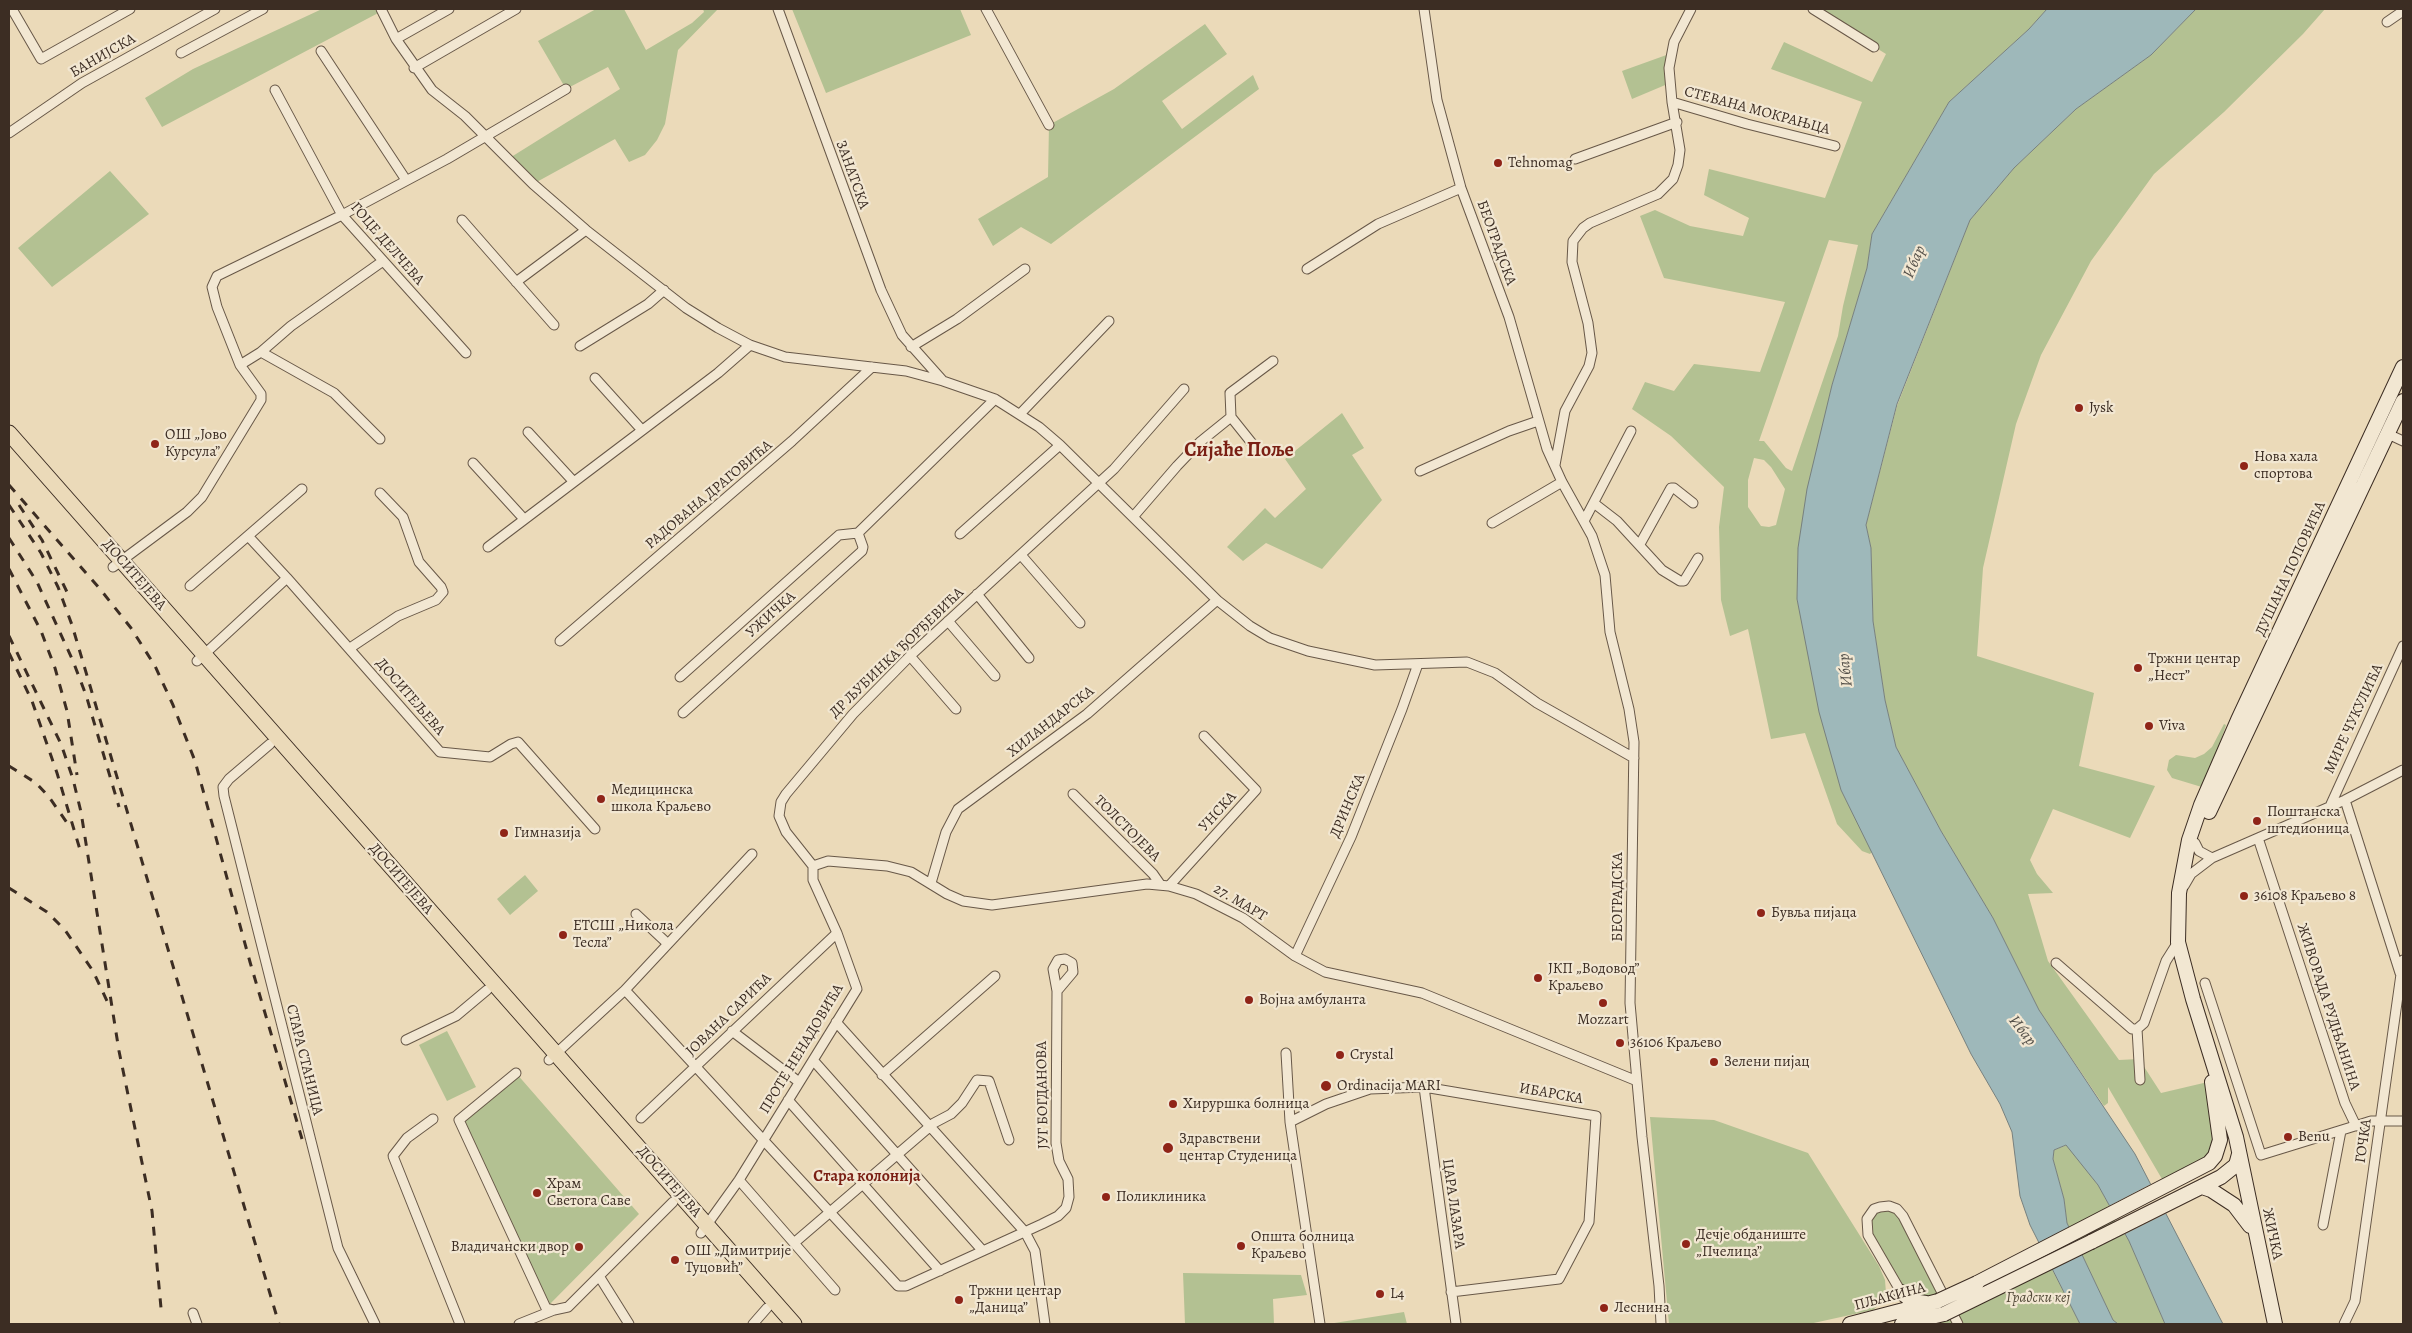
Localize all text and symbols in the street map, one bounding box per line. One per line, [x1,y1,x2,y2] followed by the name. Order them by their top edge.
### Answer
[67,30,139,82] street label: БАНИЈСКА
[1682,83,1832,139] street label: СТЕВАНА МОКРАЊЦА
[831,138,873,212] street label: ЗАНАТСКА
[1508,154,1573,172] place label: Tehnomag
[1492,157,1504,169] marker: Tehnomag
[1472,198,1520,288] street label: БЕОГРАДСКА
[346,199,428,289] street label: ГОЦЕ ДЕЛЧЕВА
[1900,243,1930,281] water label: Ибар
[2089,399,2113,417] place label: Jysk
[2073,402,2085,414] marker: Jysk
[165,426,227,461] place label: ОШ „Јово Курсула”
[642,437,776,553] street label: РАДОВАНА ДРАГОВИЋА
[149,438,161,450] marker: ОШ „Јово Курсула”
[1184,439,1294,463] district label: Сијаће Поље
[2254,448,2318,483] place label: Нова хала спортова
[2238,460,2250,472] marker: Нова хала спортова
[2252,499,2330,639] street label: ДУШАНА ПОПОВИЋА
[98,536,170,614] street label: ДОСИТЕЈЕВА
[826,584,968,722] street label: ДР ЉУБИНКА ЂОРЂЕВИЋА
[742,588,800,642] street label: УЖИЧКА
[2148,650,2240,685] place label: Тржни центар „Нест”
[1835,652,1857,688] water label: Ибар
[371,655,449,739] street label: ДОСИТЕЉЕВА
[2321,661,2387,777] street label: МИРЕ ЧУКУЛИЋА
[2132,662,2144,674] marker: Тржни центар „Нест”
[1004,683,1098,761] street label: ХИЛАНДАРСКА
[2159,717,2185,735] place label: Viva
[2143,720,2155,732] marker: Viva
[1326,771,1370,841] street label: ДРИНСКА
[611,781,711,816] place label: Медицинска школа Краљево
[1195,788,1241,836] street label: УНСКА
[1090,792,1164,866] street label: ТОЛСТОЈЕВА
[595,793,607,805] marker: Медицинска школа Краљево
[2267,803,2349,838] place label: Поштанска штедионица
[2251,815,2263,827] marker: Поштанска штедионица
[514,824,581,842] place label: Гимназија
[498,827,510,839] marker: Гимназија
[365,840,437,918] street label: ДОСИТЕЈЕВА
[1609,852,1627,942] street label: БЕОГРАДСКА
[1210,880,1270,926] street label: 27. МАРТ
[2254,887,2356,905] place label: 36108 Краљево 8
[2238,890,2250,902] marker: 36108 Краљево 8
[1771,904,1857,922] place label: Бувља пијаца
[1755,907,1767,919] marker: Бувља пијаца
[573,917,674,952] place label: ЕТСШ „Никола Тесла”
[2293,921,2363,1093] street label: ЖИВОРАДА РУДЊАНИНА
[557,929,569,941] marker: ЕТСШ „Никола Тесла”
[1548,960,1640,995] place label: ЈКП „Водовод” Краљево
[682,970,776,1060] street label: ЈОВАНА САРИЋА
[1532,972,1544,984] marker: ЈКП „Водовод” Краљево
[756,981,848,1117] street label: ПРОТЕ НЕНАДОВИЋА
[1259,991,1366,1009] place label: Војна амбуланта
[1243,994,1255,1006] marker: Војна амбуланта
[1597,997,1609,1009] marker: Mozzart
[282,1003,326,1117] street label: СТАРА СТАНИЦА
[1577,1011,1629,1029] place label: Mozzart
[2004,1012,2040,1050] water label: Ибар
[1630,1034,1721,1052] place label: 36106 Краљево
[1614,1037,1626,1049] marker: 36106 Краљево
[1033,1041,1053,1149] street label: ЈУГ БОГДАНОВА
[1350,1046,1393,1064] place label: Crystal
[1334,1049,1346,1061] marker: Crystal
[1724,1053,1810,1071] place label: Зелени пијац
[1708,1056,1720,1068] marker: Зелени пијац
[1337,1077,1441,1095] place label: Ordinacija MARI
[1319,1079,1333,1093] marker: Ordinacija MARI
[1518,1080,1584,1108] street label: ИБАРСКА
[1183,1095,1309,1113] place label: Хируршка болница
[1167,1098,1179,1110] marker: Хируршка болница
[2352,1118,2376,1164] street label: ГОЧКА
[2298,1128,2330,1146] place label: Benu
[1179,1130,1297,1165] place label: Здравствени центар Студеница
[2282,1131,2294,1143] marker: Benu
[1161,1141,1175,1155] marker: Здравствени центар Студеница
[633,1143,705,1221] street label: ДОСИТЕЈЕВА
[1438,1158,1468,1250] street label: ЦАРА ЛАЗАРА
[813,1167,921,1187] district label: Стара колонија
[547,1175,631,1210] place label: Храм Светога Саве
[531,1187,543,1199] marker: Храм Светога Саве
[1116,1188,1206,1206] place label: Поликлиника
[1100,1191,1112,1203] marker: Поликлиника
[2258,1207,2286,1261] street label: ЖИЧКА
[1696,1226,1806,1261] place label: Дечје обданиште „Пчелица”
[1251,1228,1354,1263] place label: Општа болница Краљево
[451,1238,569,1256] place label: Владичански двор
[1680,1238,1692,1250] marker: Дечје обданиште „Пчелица”
[1235,1240,1247,1252] marker: Општа болница Краљево
[573,1241,585,1253] marker: Владичански двор
[685,1242,791,1277] place label: ОШ „Димитрије Туцовић”
[669,1254,681,1266] marker: ОШ „Димитрије Туцовић”
[1852,1279,1928,1315] street label: ПЉАКИНА
[969,1282,1061,1317] place label: Тржни центар „Даница”
[1390,1285,1404,1303] place label: L4
[1374,1288,1386,1300] marker: L4
[2006,1289,2070,1307] park label: Градски кеј
[953,1294,965,1306] marker: Тржни центар „Даница”
[1614,1299,1670,1317] place label: Леснина
[1598,1302,1610,1314] marker: Леснина

